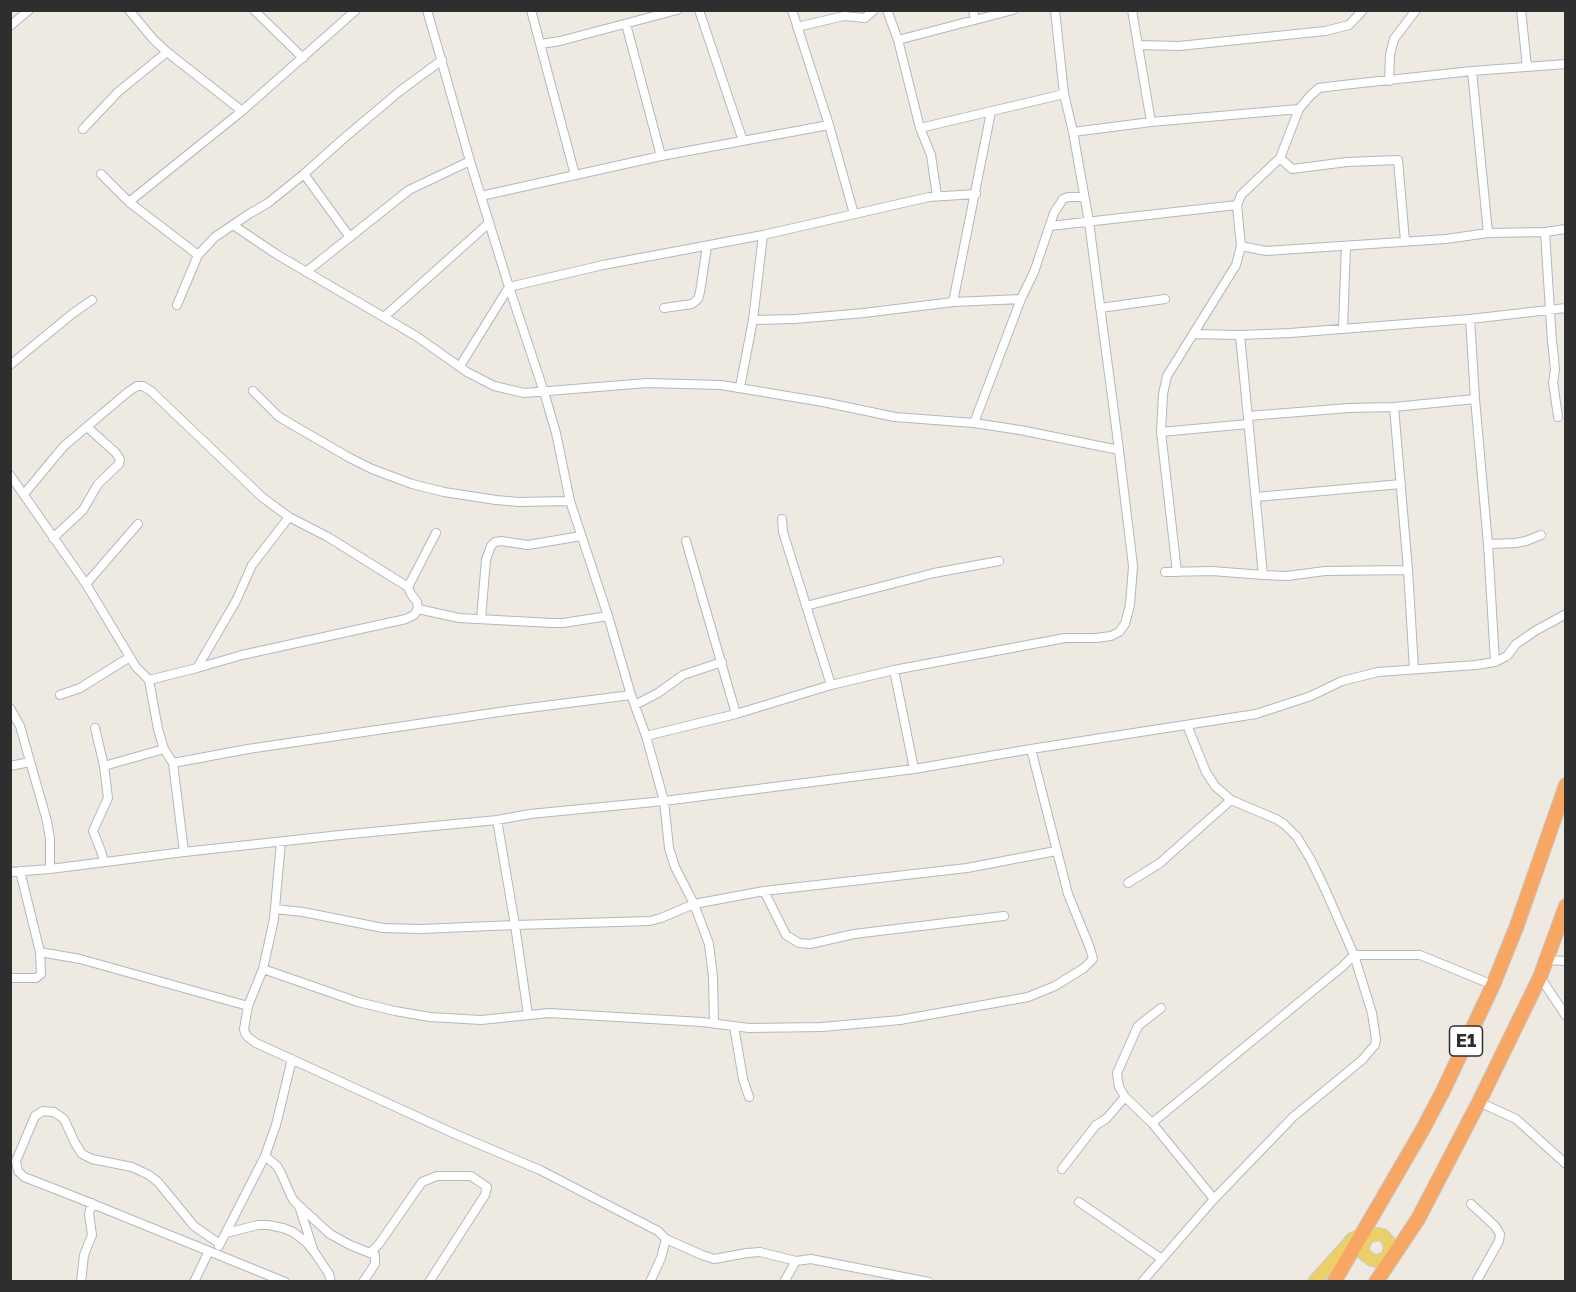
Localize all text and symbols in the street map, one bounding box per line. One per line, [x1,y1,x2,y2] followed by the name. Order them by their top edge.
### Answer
[1450,1026,1482,1056] road number: E1

